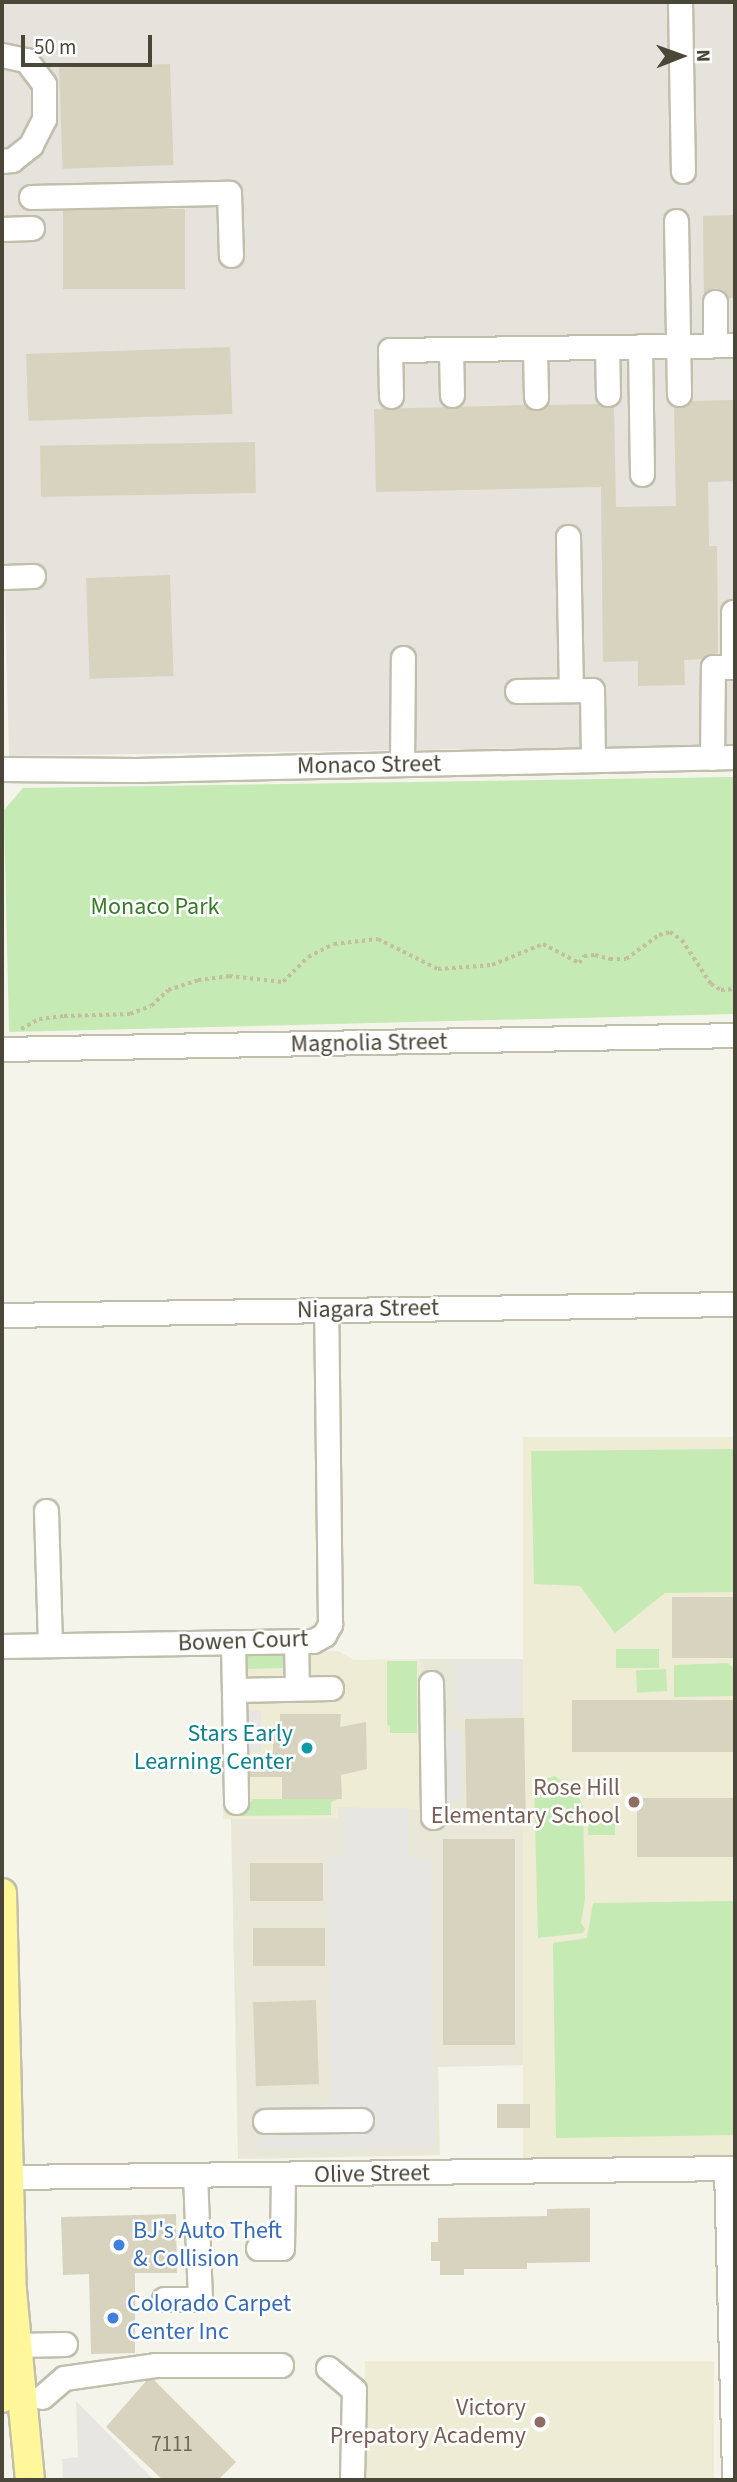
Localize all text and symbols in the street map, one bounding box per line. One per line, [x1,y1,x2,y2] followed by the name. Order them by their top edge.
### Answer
[24,21,156,65] scale bar
[646,21,716,91] north arrow
[34,32,76,62] text: 50 m
[689,49,716,62] text: N
[297,749,441,781] street label: Monaco Street
[91,893,219,921] park label: Monaco Park
[290,1027,448,1059] street label: Magnolia Street
[297,1293,439,1325] street label: Niagara Street
[177,1624,309,1658] street label: Bowen Court
[134,1720,293,1776] place label: Stars Early Learning Center
[299,1740,315,1756] marker: Stars Early Learning Center
[431,1774,620,1830] place label: Rose Hill Elementary School
[626,1794,642,1810] marker: Rose Hill Elementary School
[314,2159,430,2189] street label: Olive Street
[133,2217,282,2273] place label: BJ's Auto Theft & Collision
[111,2237,127,2253] marker: BJ's Auto Theft & Collision
[127,2290,291,2346] place label: Colorado Carpet Center Inc
[105,2310,121,2326] marker: Colorado Carpet Center Inc
[330,2394,526,2450] place label: Victory Prepatory Academy
[532,2414,548,2430] marker: Victory Prepatory Academy
[151,2431,193,2457] house number: 7111

